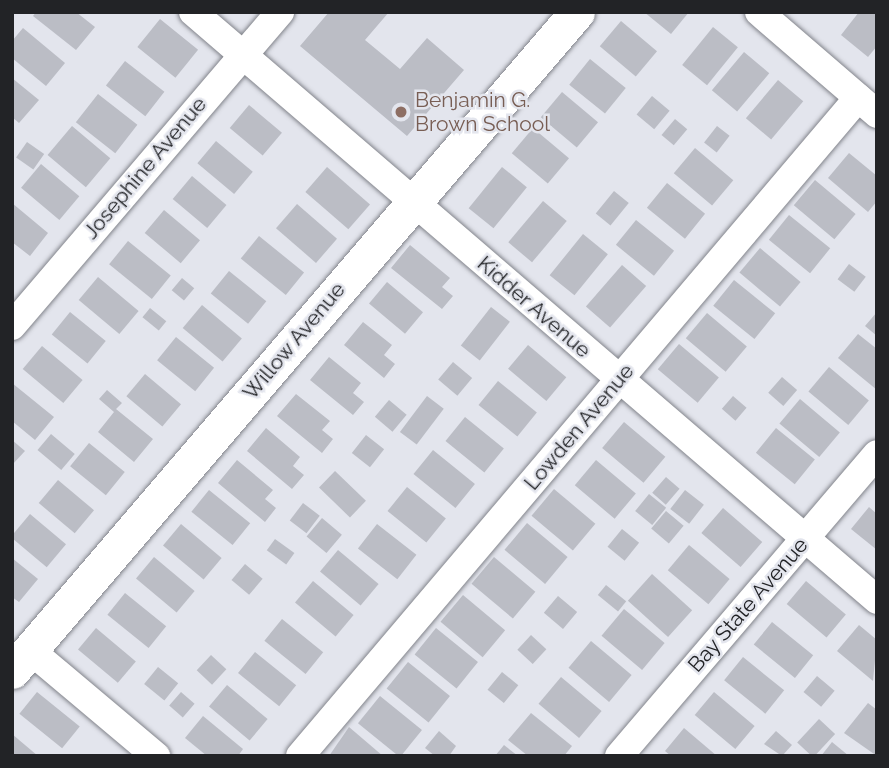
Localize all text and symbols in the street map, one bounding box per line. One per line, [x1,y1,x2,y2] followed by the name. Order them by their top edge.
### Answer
[415,87,550,137] place label: Benjamin G. Brown School
[78,92,212,244] street label: Josephine Avenue
[393,104,409,120] marker: Benjamin G. Brown School
[472,251,596,363] street label: Kidder Avenue
[237,277,351,405] street label: Willow Avenue
[519,359,639,495] street label: Lowden Avenue
[682,532,814,678] street label: Bay State Avenue

